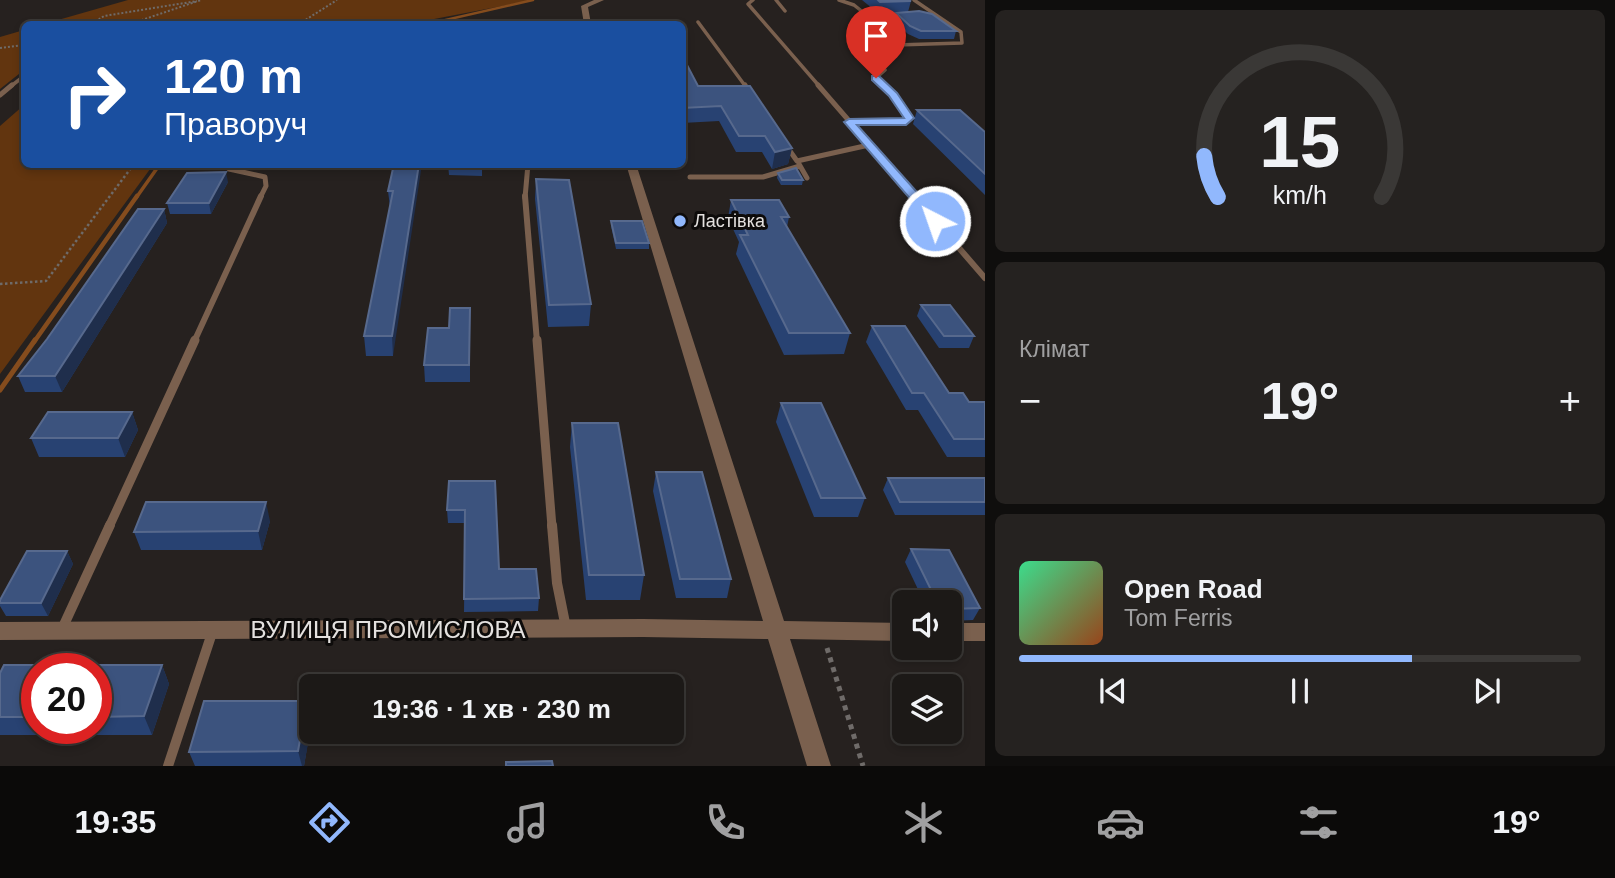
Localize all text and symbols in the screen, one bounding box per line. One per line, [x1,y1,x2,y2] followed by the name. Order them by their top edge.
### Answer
[846,6,906,78] pin
[857,17,895,55] icon: arrive
[49,49,140,140] icon: right
[164,49,303,103] text: 120 m
[1260,101,1340,182] text: 15
[164,106,307,142] text: Праворуч
[1273,181,1327,209] text: km/h
[898,184,972,258] position arrow
[694,211,766,231] place label: Ластівка
[672,213,688,229] marker: Ластівка
[1019,336,1090,362] text: Клімат
[1261,372,1339,430] text: 19°
[1019,380,1041,422] text: −
[1559,380,1581,422] text: +
[1124,574,1263,604] text: Open Road
[892,590,962,744] map controls
[892,590,962,660] button: sound
[1124,605,1233,631] text: Tom Ferris
[250,616,526,643] street label: ВУЛИЦЯ ПРОМИСЛОВА
[21,653,112,744] speed limit sign: 20
[1094,672,1132,710] icon: previous
[1281,672,1319,710] icon: pause
[1468,672,1506,710] icon: next
[892,674,962,744] button: layers
[372,694,611,724] text: 19:36 · 1 хв · 230 m
[305,798,354,847] icon: directions
[503,798,552,847] icon: music
[701,798,750,847] icon: phone
[899,798,948,847] icon: climate
[1096,798,1145,847] icon: car
[1294,798,1343,847] icon: filters
[74,804,156,840] text: 19:35
[1492,804,1541,840] text: 19°

